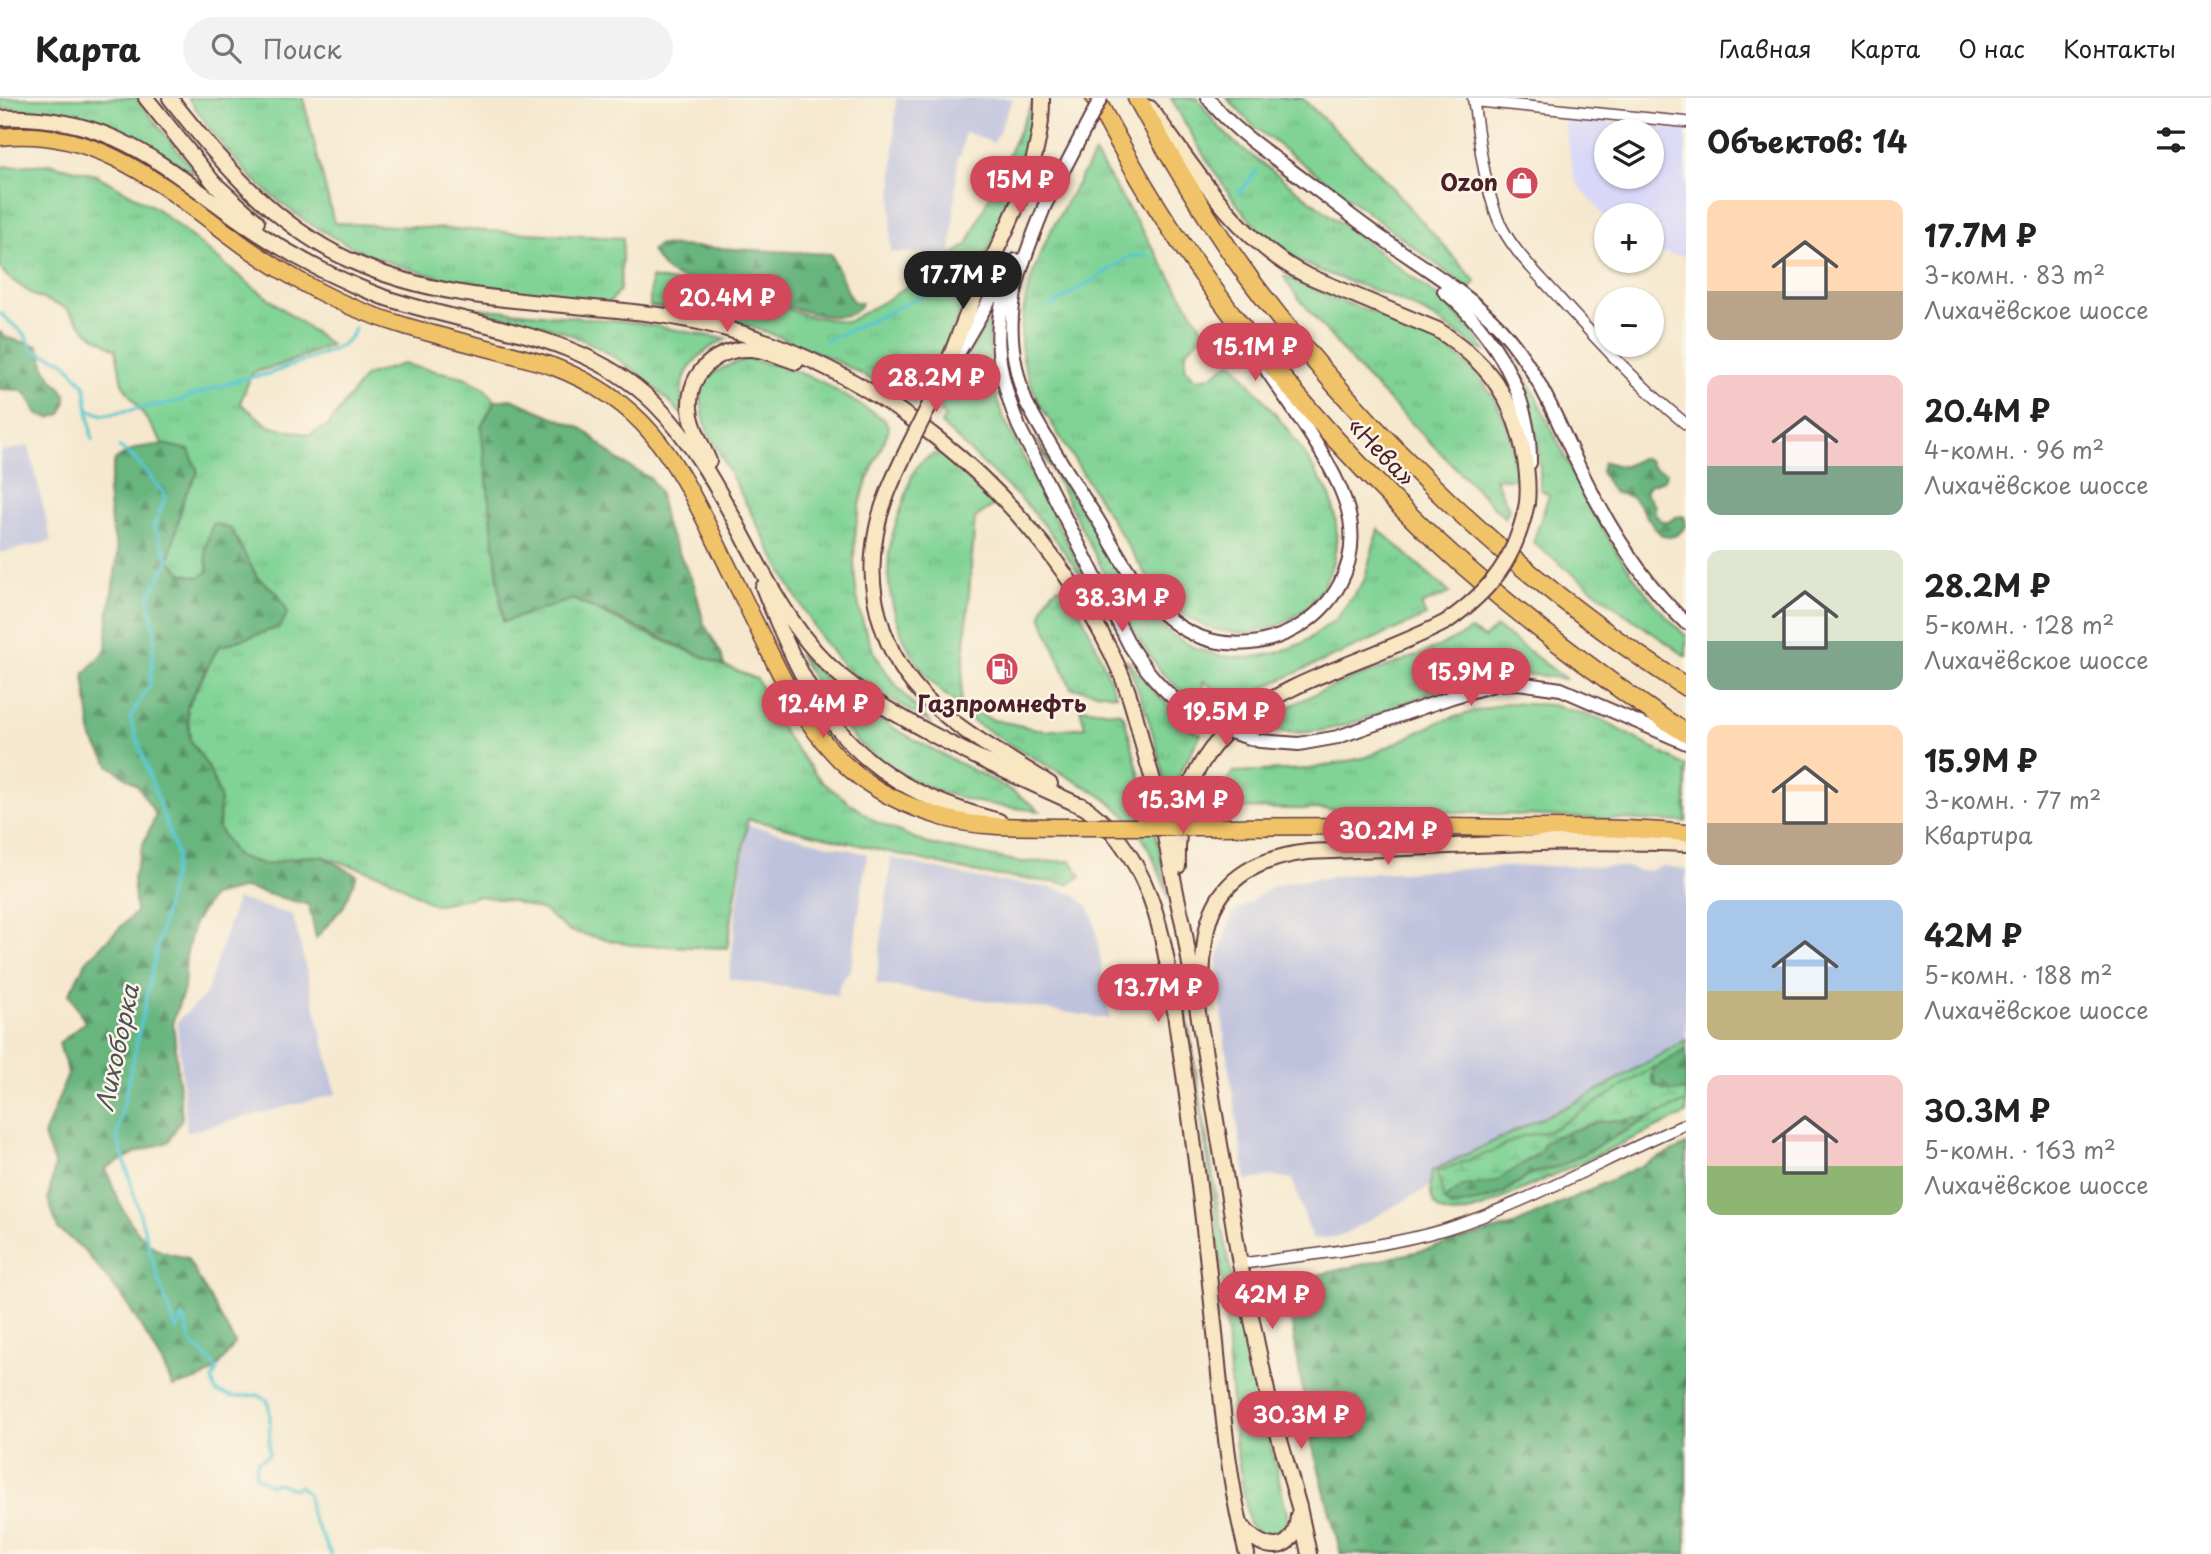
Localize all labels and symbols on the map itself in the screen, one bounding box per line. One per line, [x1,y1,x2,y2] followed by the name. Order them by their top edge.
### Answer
[971,156,1069,216] pin: 15M ₽
[1440,164,1498,199] place label: Ozon
[1503,164,1541,202] shop icon: Ozon
[898,252,1028,311] pin: 17.7M ₽
[662,274,792,334] pin: 20.4M ₽
[1190,324,1320,383] pin: 15.1M ₽
[871,354,1001,414] pin: 28.2M ₽
[1340,408,1424,493] street label: «Нева»
[1057,574,1187,634] pin: 38.3M ₽
[1406,648,1536,708] pin: 15.9M ₽
[983,650,1021,688] fuel station icon: Газпромнефть
[758,680,888,740] pin: 12.4M ₽
[917,685,1087,720] place label: Газпромнефть
[1161,688,1291,748] pin: 19.5M ₽
[1118,776,1248,836] pin: 15.3M ₽
[1323,808,1453,867] pin: 30.2M ₽
[1093,964,1223,1024] pin: 13.7M ₽
[85,980,147,1114] water label: Лихоборка
[1223,1272,1321,1331] pin: 42M ₽
[1236,1392,1366,1451] pin: 30.3M ₽

